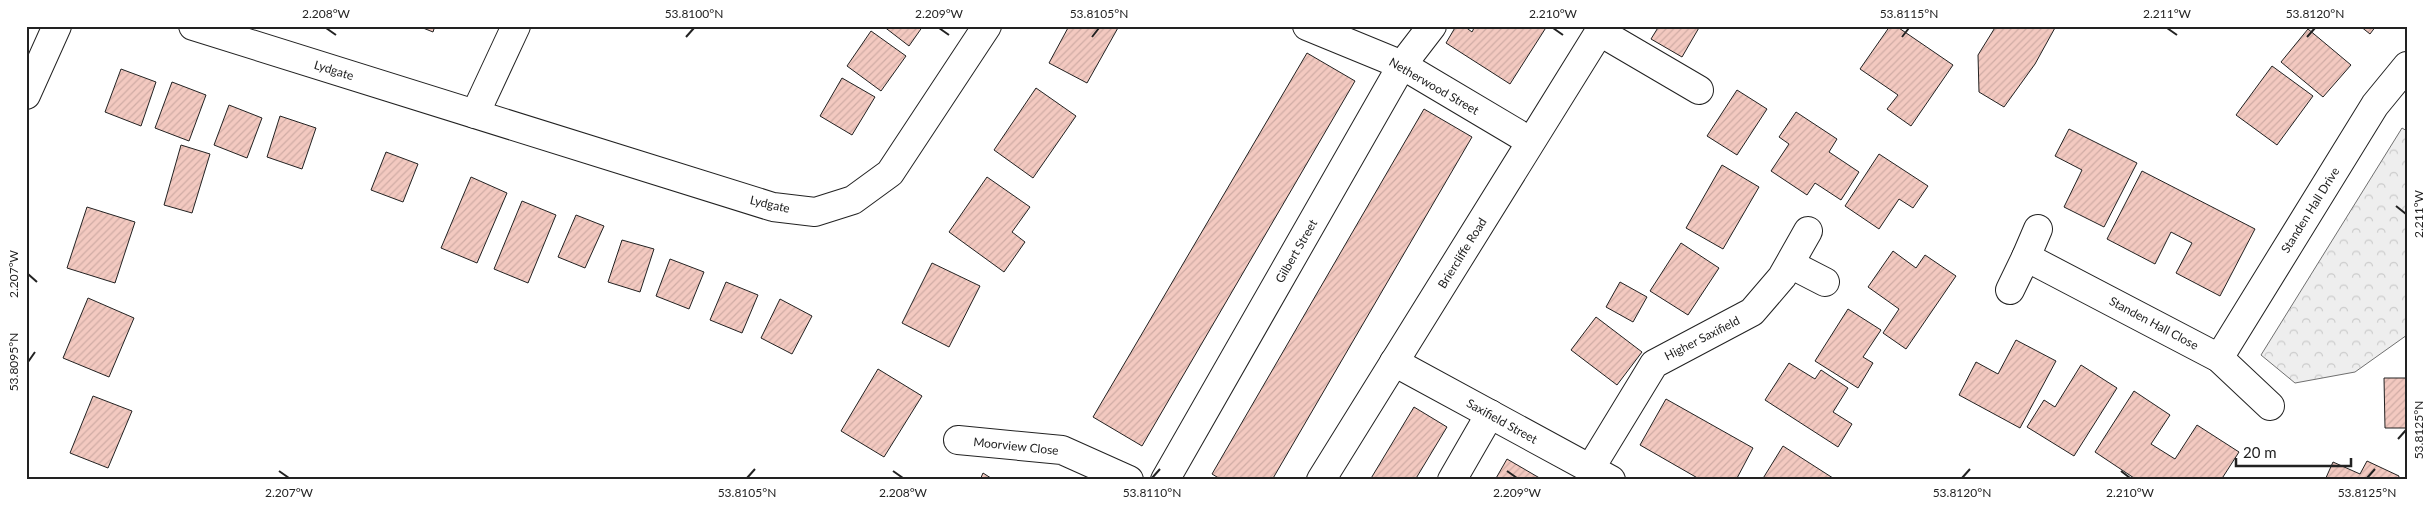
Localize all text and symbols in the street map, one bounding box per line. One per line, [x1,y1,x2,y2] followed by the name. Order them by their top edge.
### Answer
[302,6,351,21] text: 2.208°W
[665,6,723,21] text: 53.8100°N
[915,6,964,21] text: 2.209°W
[1070,6,1128,21] text: 53.8105°N
[1529,6,1578,21] text: 2.210°W
[1880,6,1938,21] text: 53.8115°N
[2143,6,2192,21] text: 2.211°W
[2286,6,2344,21] text: 53.8120°N
[1386,54,1482,118] street label: Netherwood Street
[312,57,356,83] street label: Lydgate
[2278,164,2342,256] street label: Standen Hall Drive
[2411,189,2426,238] text: 2.211°W
[749,192,791,216] street label: Lydgate
[1434,215,1490,291] street label: Briercliffe Road
[1272,216,1321,285] street label: Gilbert Street
[6,249,21,298] text: 2.207°W
[2107,293,2201,353] street label: Standen Hall Close
[1662,313,1742,363] street label: Higher Saxifield
[6,333,21,391] text: 53.8095°N
[1464,395,1541,447] street label: Saxifield Street
[2411,401,2426,459] text: 53.8125°N
[973,434,1059,458] street label: Moorview Close
[2236,436,2350,468] scale bar
[2243,443,2277,461] text: 20 m
[265,485,314,500] text: 2.207°W
[718,485,776,500] text: 53.8105°N
[879,485,928,500] text: 2.208°W
[1123,485,1181,500] text: 53.8110°N
[1493,485,1542,500] text: 2.209°W
[1933,485,1991,500] text: 53.8120°N
[2106,485,2155,500] text: 2.210°W
[2338,485,2396,500] text: 53.8125°N

